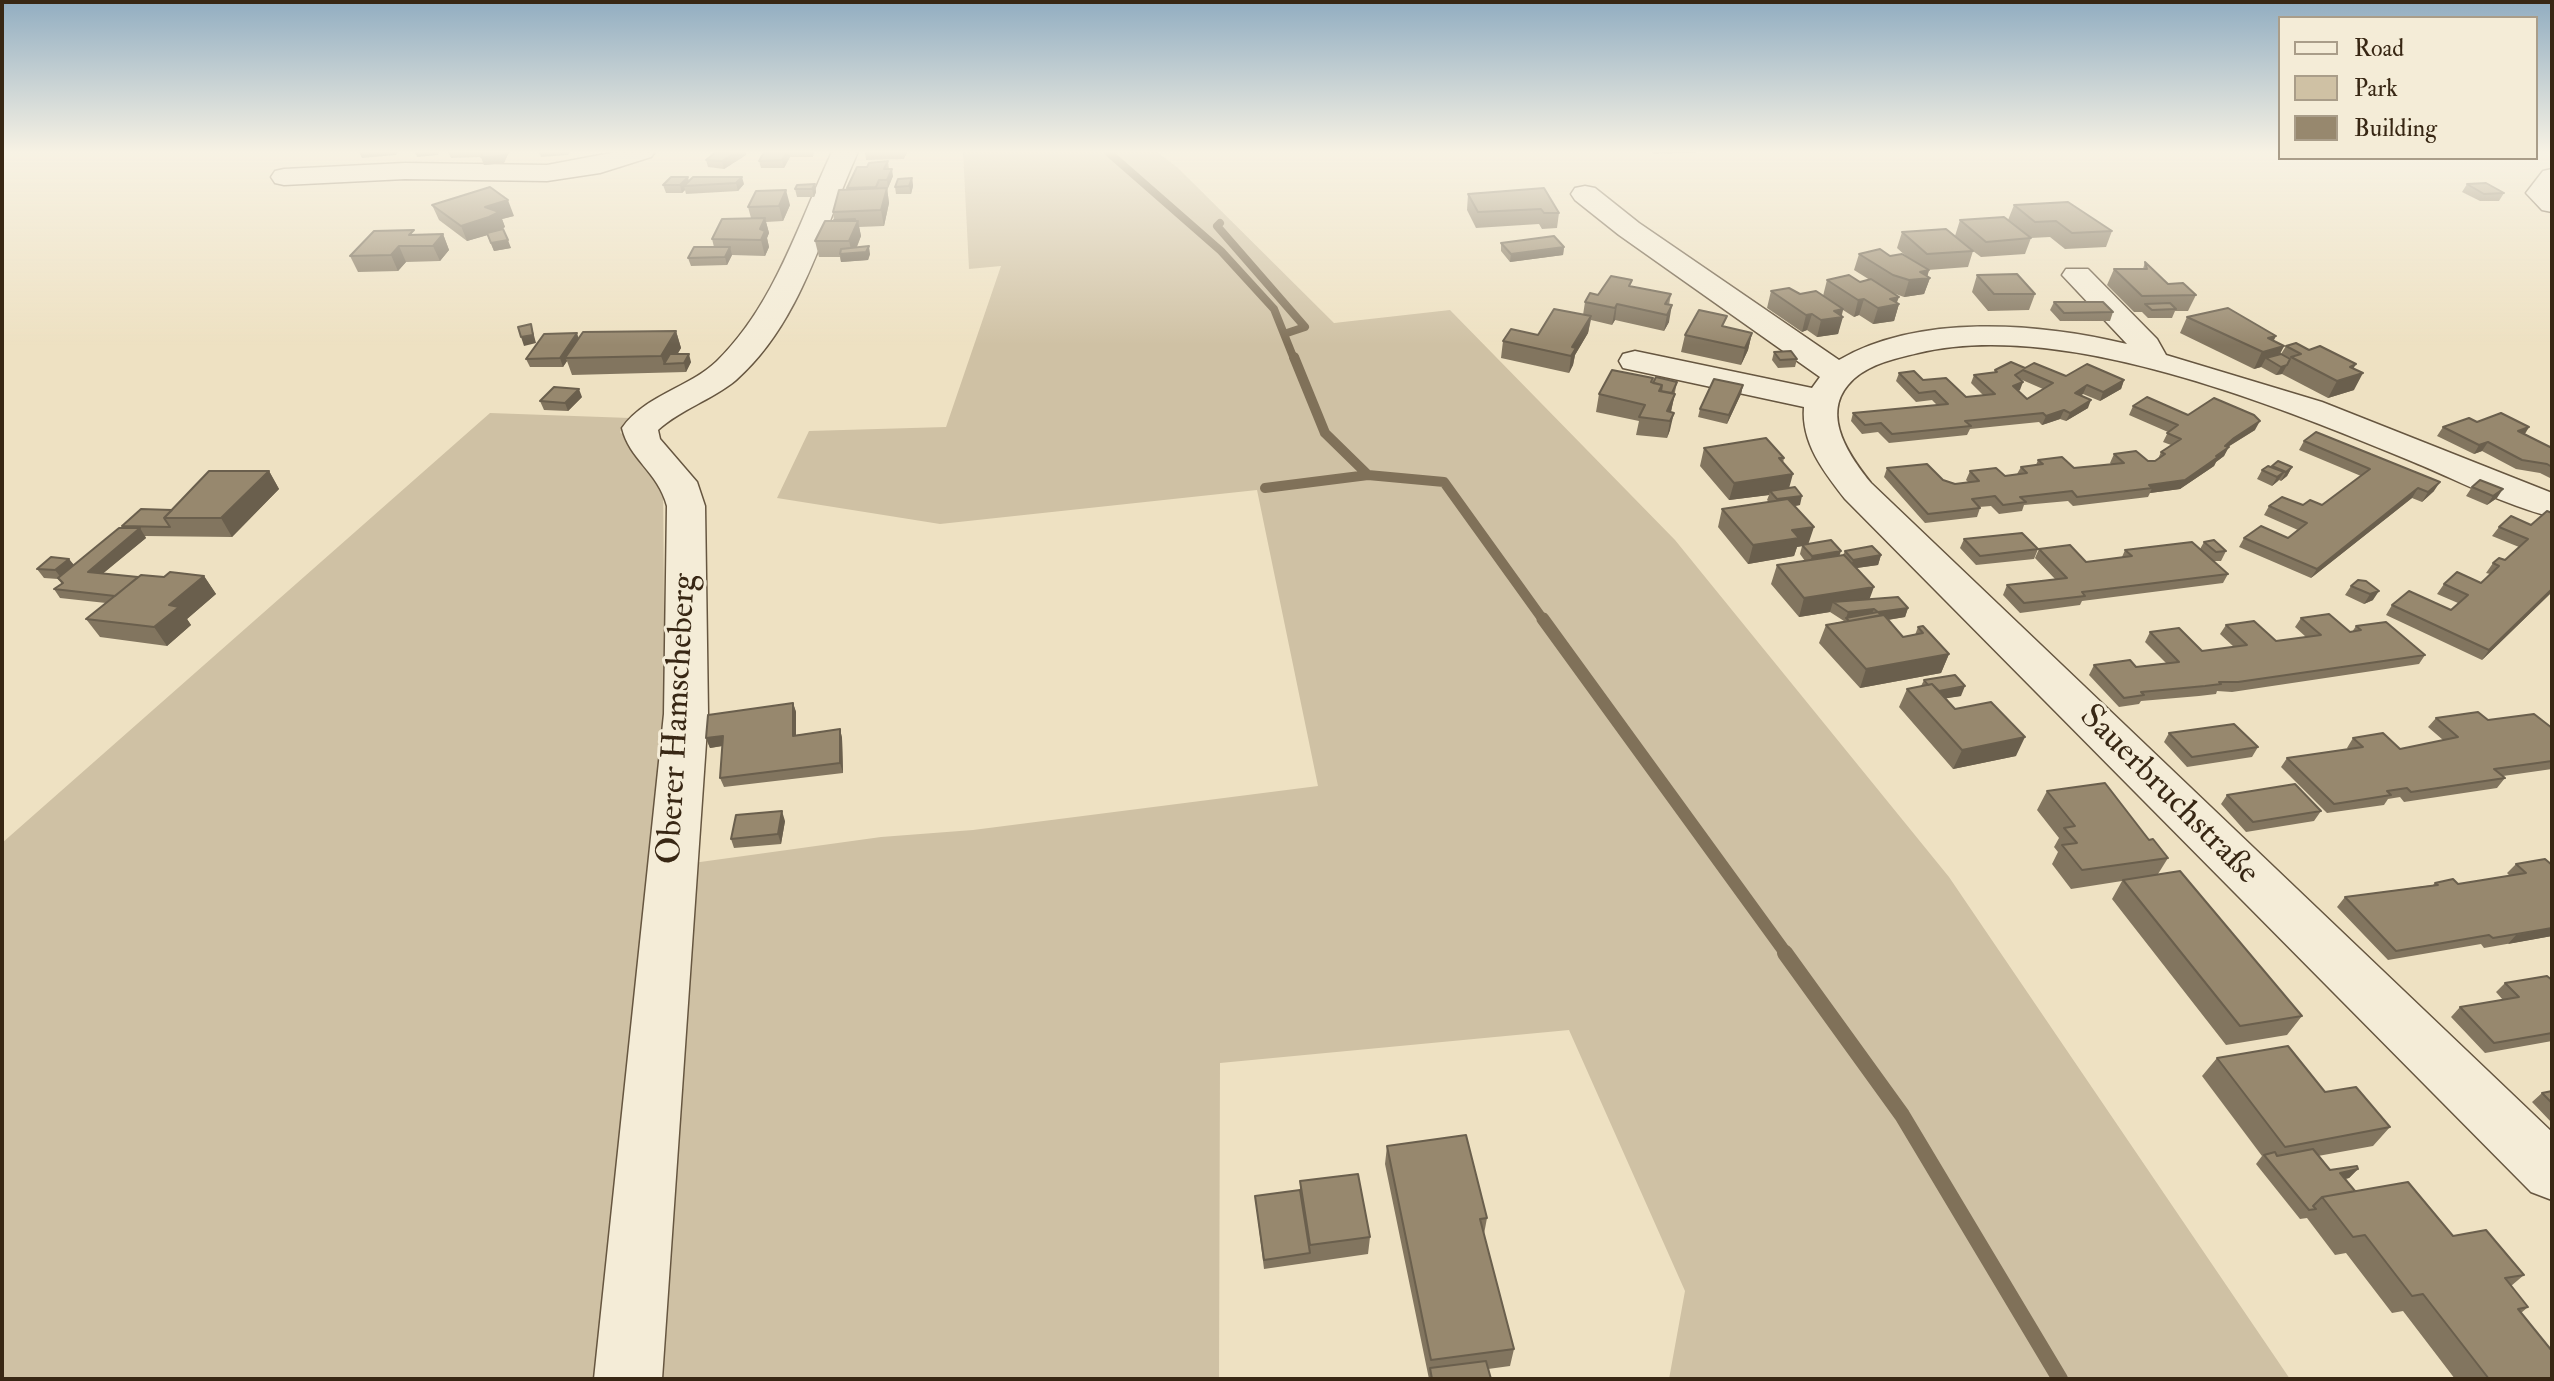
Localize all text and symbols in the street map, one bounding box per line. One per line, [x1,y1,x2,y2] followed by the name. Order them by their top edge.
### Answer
[2278,16,2538,160] legend
[2354,33,2404,64] text: Road
[2354,73,2398,104] text: Park
[2354,113,2437,144] text: Building
[651,573,707,865] street label: Oberer Hamscheberg
[2070,698,2266,894] street label: Sauerbruchstraße

